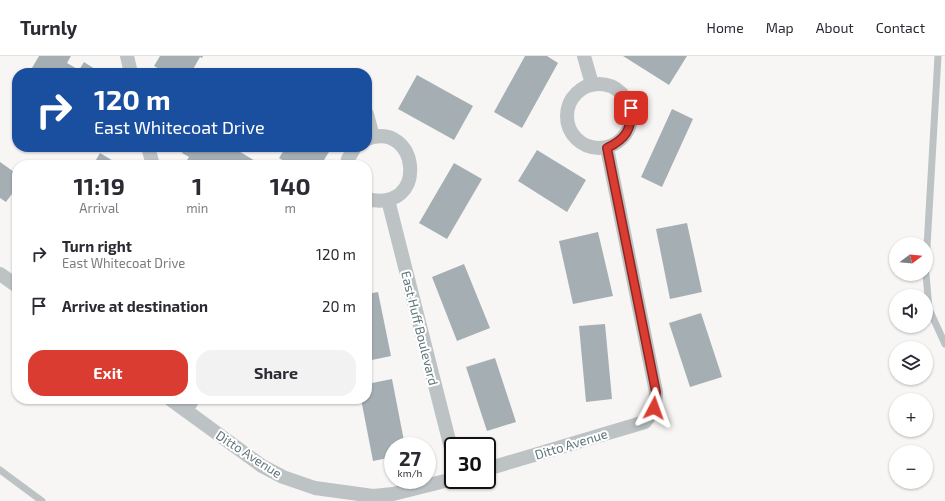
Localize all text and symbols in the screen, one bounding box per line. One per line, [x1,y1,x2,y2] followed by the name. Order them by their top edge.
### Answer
[20,16,77,39] text: Turnly
[707,19,744,36] text: Home
[766,19,794,36] text: Map
[816,19,854,36] text: About
[876,19,925,36] text: Contact
[94,82,171,116] text: 120 m
[28,84,80,136] icon: right
[614,91,648,125] pin
[620,97,642,119] icon: arrive
[94,116,265,138] text: East Whitecoat Drive
[73,171,125,200] text: 11:19
[192,171,202,200] text: 1
[270,171,311,200] text: 140
[79,200,119,216] text: Arrival
[186,200,208,216] text: min
[284,200,296,216] text: m
[62,237,132,255] text: Turn right
[889,237,933,281] north arrow
[889,237,933,489] map controls
[28,243,50,265] icon: right
[316,245,356,263] text: 120 m
[62,255,185,271] text: East Whitecoat Drive
[398,269,442,387] street label: East Huff Boulevard
[889,289,933,333] button: sound
[28,295,50,317] icon: arrive
[62,297,208,315] text: Arrive at destination
[322,297,356,315] text: 20 m
[889,341,933,385] button: layers
[28,350,188,396] button: Exit
[196,350,356,396] button: Share
[633,387,675,429] position arrow
[889,393,933,437] button: +
[533,425,609,463] street label: Ditto Avenue
[213,427,285,481] street label: Ditto Avenue
[444,437,496,489] speed limit sign: 30
[889,445,933,489] button: −
[399,446,421,470] text: 27
[398,467,422,479] text: km/h

